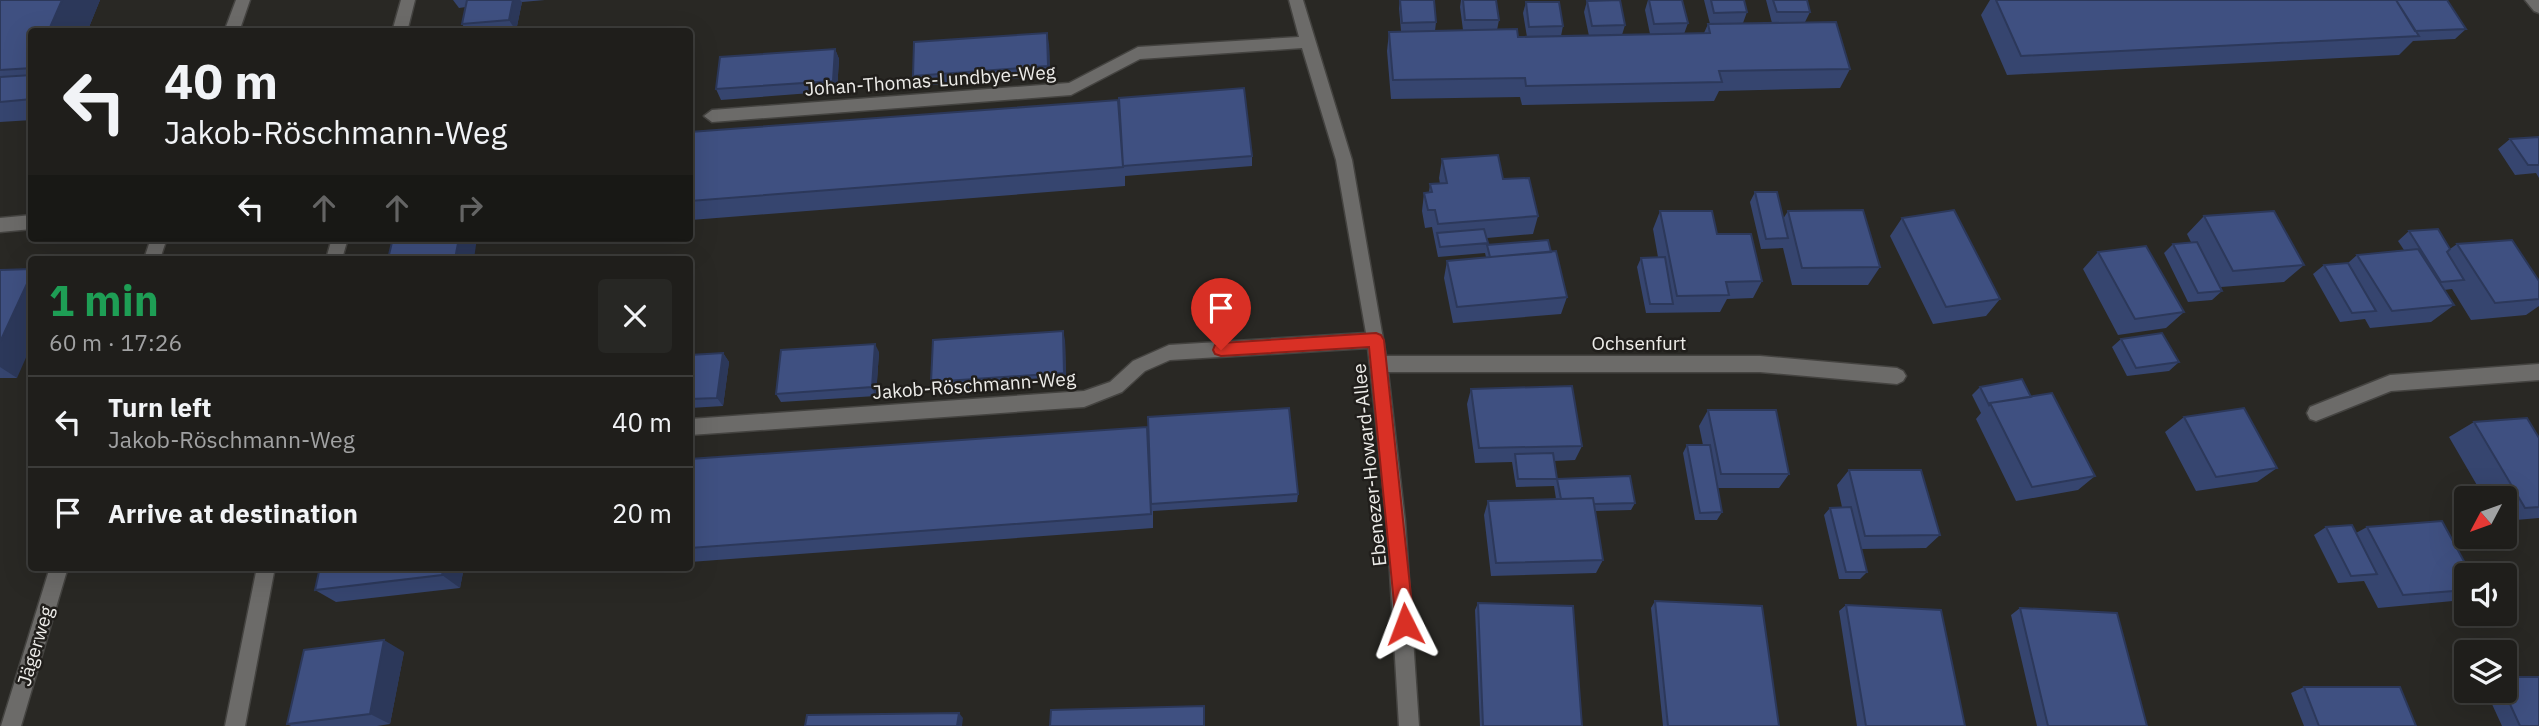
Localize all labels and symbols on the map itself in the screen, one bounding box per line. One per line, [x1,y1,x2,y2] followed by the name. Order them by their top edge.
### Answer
[804,59,1056,101] street label: Johan-Thomas-Lundbye-Weg
[1191,278,1251,350] pin
[1592,331,1686,355] street label: Ochsenfurt
[1346,362,1392,568] street label: Ebenezer-Howard-Allee
[871,366,1077,404] street label: Jakob-Röschmann-Weg
[2454,486,2516,550] north arrow
[1368,587,1442,661] position arrow
[12,603,58,689] street label: Jägerweg

